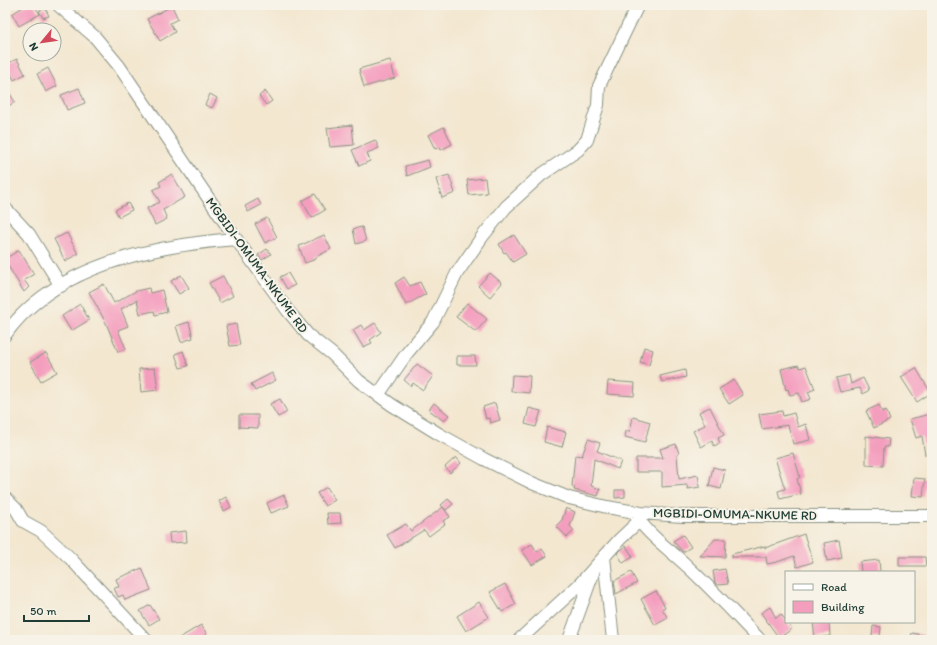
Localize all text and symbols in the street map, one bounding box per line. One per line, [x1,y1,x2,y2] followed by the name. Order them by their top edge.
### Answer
[22,22,62,62] north arrow
[26,40,41,53] text: N
[203,194,311,336] street label: MGBIDI-OMUMA-NKUME RD
[653,505,817,523] street label: MGBIDI-OMUMA-NKUME RD
[785,571,915,623] legend
[821,580,847,594] text: Road
[24,597,89,623] scale bar
[821,600,865,614] text: Building
[30,604,56,618] text: 50 m

